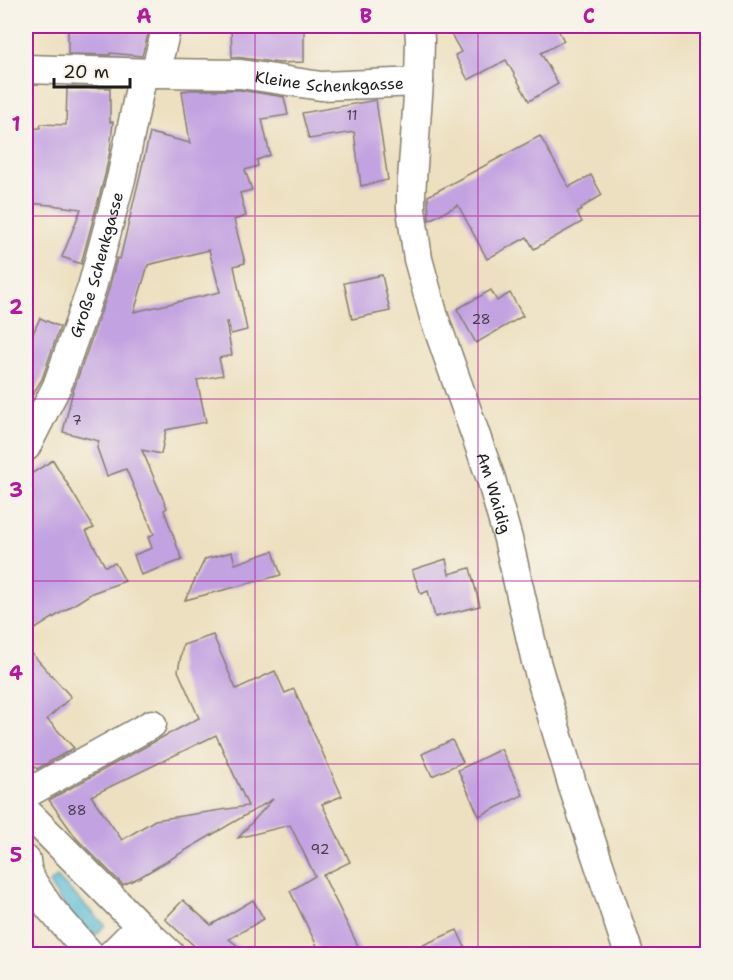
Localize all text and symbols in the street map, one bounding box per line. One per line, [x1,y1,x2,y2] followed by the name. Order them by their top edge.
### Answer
[136,3,152,29] text: A
[360,3,372,29] text: B
[583,3,595,29] text: C
[54,51,130,89] scale bar
[63,60,109,84] text: 20 m
[253,66,404,97] street label: Kleine Schenkgasse
[346,106,358,124] house number: 11
[11,111,21,137] text: 1
[64,189,128,341] street label: Große Schenkgasse
[9,294,23,320] text: 2
[471,310,491,328] house number: 28
[72,411,82,429] house number: 7
[472,449,516,536] street label: Am Waidig
[9,477,23,503] text: 3
[9,660,23,686] text: 4
[67,801,87,819] house number: 88
[311,840,329,858] house number: 92
[10,842,22,868] text: 5

